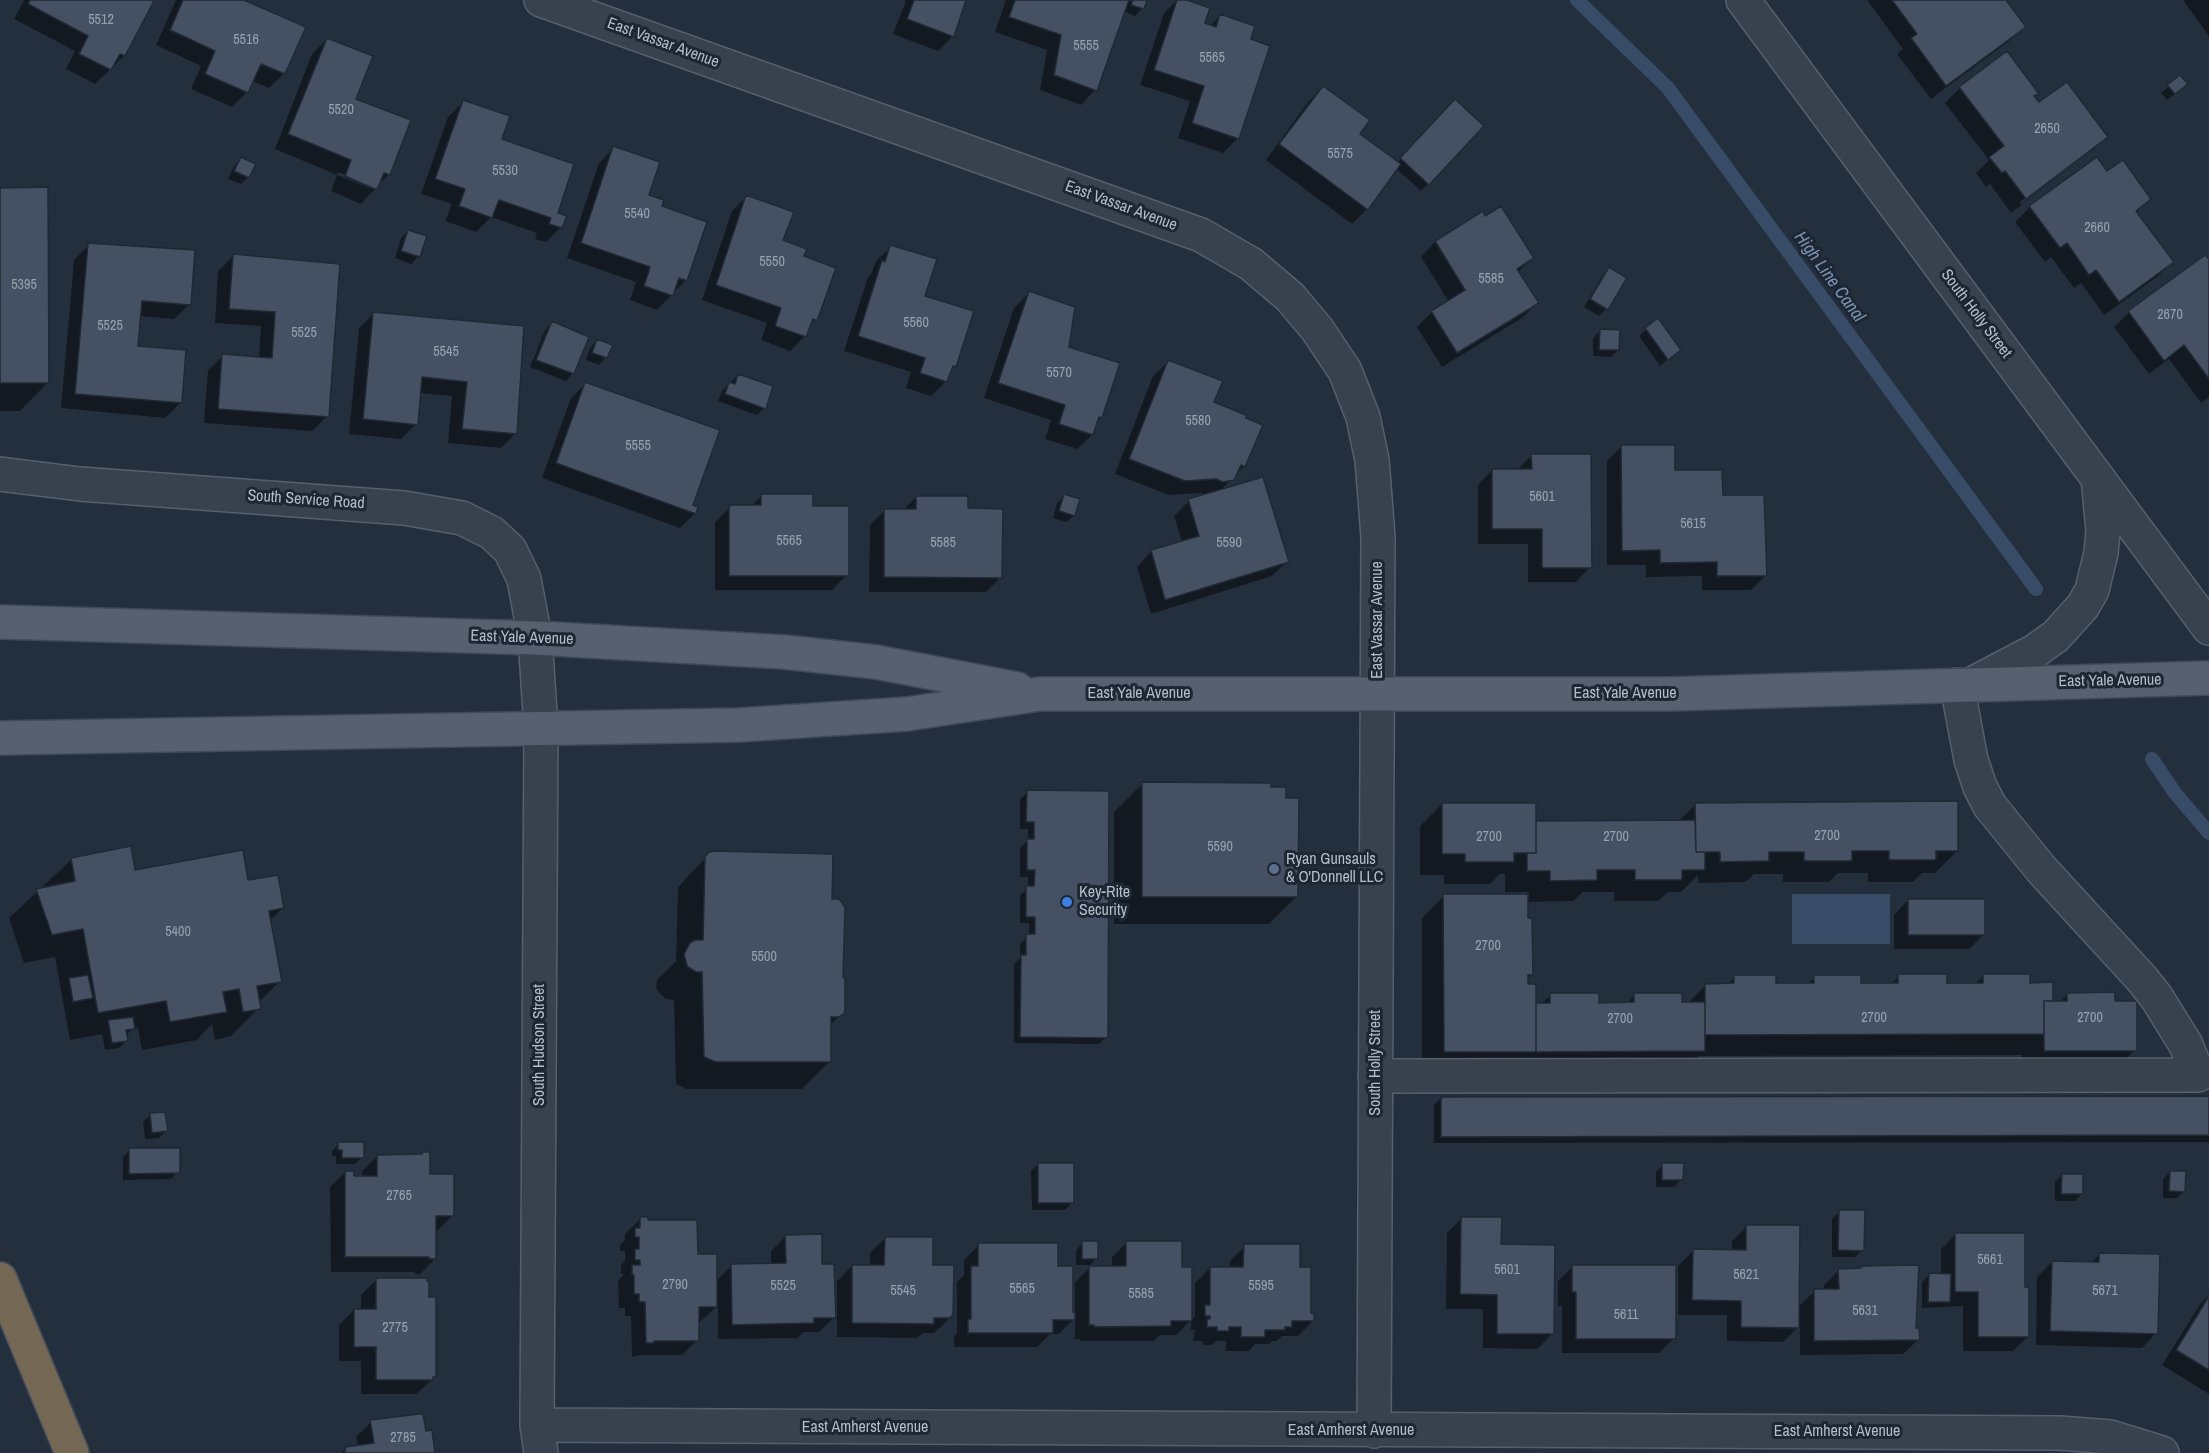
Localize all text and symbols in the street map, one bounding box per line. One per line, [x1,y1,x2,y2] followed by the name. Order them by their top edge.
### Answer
[88,12,114,28] house number: 5512
[604,14,722,72] street label: East Vassar Avenue
[233,32,259,48] house number: 5516
[1073,38,1099,54] house number: 5555
[1199,50,1225,66] house number: 5565
[328,102,354,118] house number: 5520
[2034,121,2060,137] house number: 2650
[1327,146,1353,162] house number: 5575
[492,163,518,179] house number: 5530
[1062,177,1180,235] street label: East Vassar Avenue
[624,206,650,222] house number: 5540
[2084,220,2110,236] house number: 2660
[1789,228,1869,326] water label: High Line Canal
[759,254,785,270] house number: 5550
[1937,266,2015,362] street label: South Holly Street
[1478,271,1504,287] house number: 5585
[11,277,37,293] house number: 5395
[2157,307,2183,323] house number: 2670
[903,315,929,331] house number: 5560
[97,318,123,334] house number: 5525
[291,325,317,341] house number: 5525
[433,344,459,360] house number: 5545
[1046,365,1072,381] house number: 5570
[1185,413,1211,429] house number: 5580
[625,438,651,454] house number: 5555
[247,486,365,514] street label: South Service Road
[1529,489,1555,505] house number: 5601
[1680,516,1706,532] house number: 5615
[776,533,802,549] house number: 5565
[930,535,956,551] house number: 5585
[1216,535,1242,551] house number: 5590
[1368,561,1388,679] street label: East Vassar Avenue
[470,627,574,649] street label: East Yale Avenue
[2058,671,2162,691] street label: East Yale Avenue
[1087,684,1191,704] street label: East Yale Avenue
[1573,684,1677,704] street label: East Yale Avenue
[1814,828,1840,844] house number: 2700
[1476,829,1502,845] house number: 2700
[1603,829,1629,845] house number: 2700
[1207,839,1233,855] house number: 5590
[1286,850,1383,888] place label: Ryan Gunsauls & O'Donnell LLC
[1267,862,1281,876] marker: Ryan Gunsauls & O'Donnell LLC
[1079,883,1130,921] place label: Key-Rite Security
[1060,895,1074,909] marker: Key-Rite Security
[165,924,191,940] house number: 5400
[1475,938,1501,954] house number: 2700
[751,949,777,965] house number: 5500
[530,984,550,1106] street label: South Hudson Street
[1366,1010,1386,1116] street label: South Holly Street
[1861,1010,1887,1026] house number: 2700
[2077,1010,2103,1026] house number: 2700
[1607,1011,1633,1027] house number: 2700
[386,1188,412,1204] house number: 2765
[1977,1252,2003,1268] house number: 5661
[1494,1262,1520,1278] house number: 5601
[1733,1267,1759,1283] house number: 5621
[662,1277,688,1293] house number: 2790
[770,1278,796,1294] house number: 5525
[1248,1278,1274,1294] house number: 5595
[1009,1281,1035,1297] house number: 5565
[890,1283,916,1299] house number: 5545
[2092,1283,2118,1299] house number: 5671
[1128,1286,1154,1302] house number: 5585
[1852,1303,1878,1319] house number: 5631
[1614,1307,1638,1323] house number: 5611
[382,1320,408,1336] house number: 2775
[802,1418,928,1438] street label: East Amherst Avenue
[1288,1421,1414,1441] street label: East Amherst Avenue
[1774,1422,1900,1442] street label: East Amherst Avenue
[390,1430,416,1446] house number: 2785

